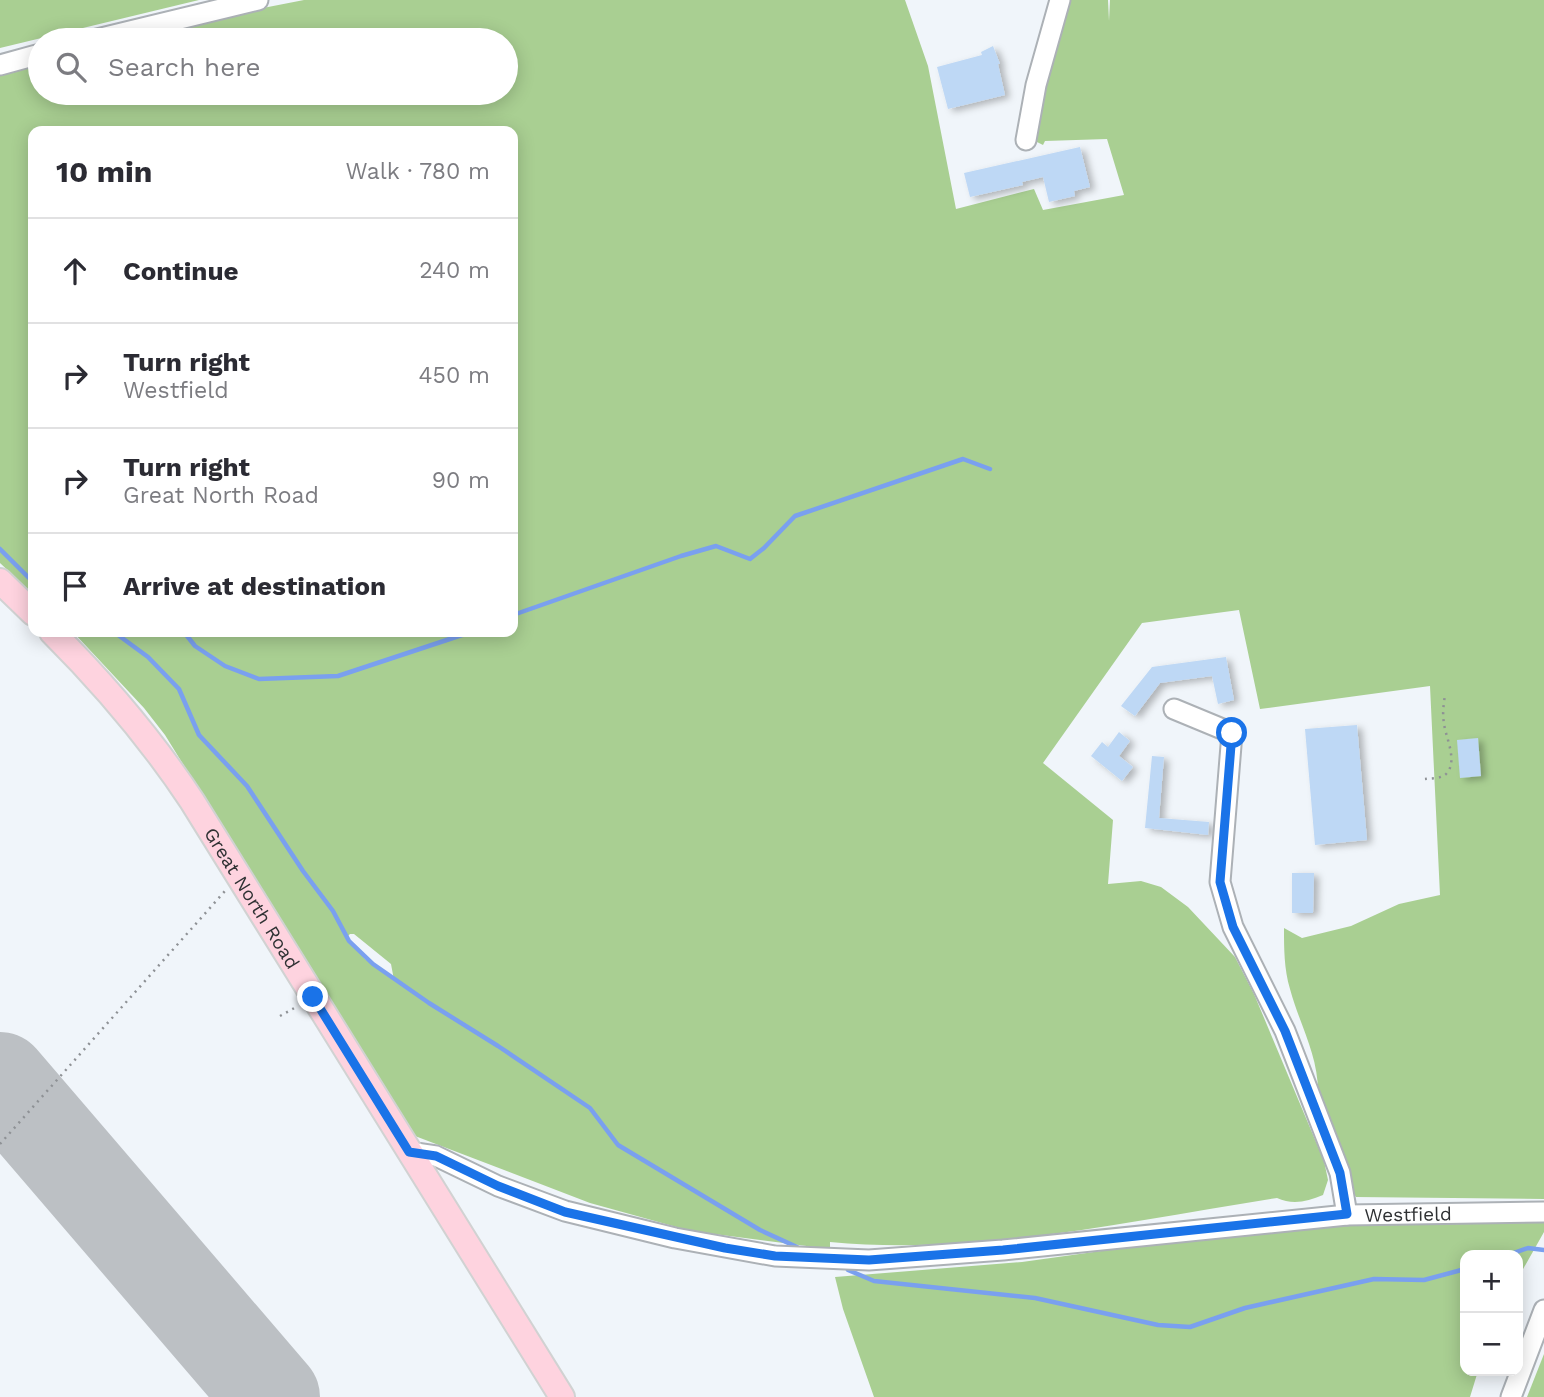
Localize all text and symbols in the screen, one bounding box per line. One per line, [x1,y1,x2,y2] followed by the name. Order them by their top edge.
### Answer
[28,28,518,105] search box
[52,48,90,86] icon: search
[108,52,260,82] text: Search here
[56,154,152,189] text: 10 min
[346,158,490,185] text: Walk · 780 m
[56,252,94,290] icon: ahead
[123,256,239,286] text: Continue
[419,257,490,284] text: 240 m
[123,347,250,377] text: Turn right
[56,357,94,395] icon: right
[418,362,490,389] text: 450 m
[123,377,229,404] text: Westfield
[123,452,250,482] text: Turn right
[56,462,94,500] icon: right
[432,467,490,494] text: 90 m
[123,482,319,509] text: Great North Road
[56,567,94,605] icon: arrive
[123,571,386,601] text: Arrive at destination
[1216,717,1247,748] route start
[199,823,304,973] street label: Great North Road
[297,981,328,1012] route end
[1364,1202,1452,1227] street label: Westfield
[1460,1250,1523,1376] map controls
[1460,1250,1523,1313] button: +
[1460,1313,1523,1376] button: −

